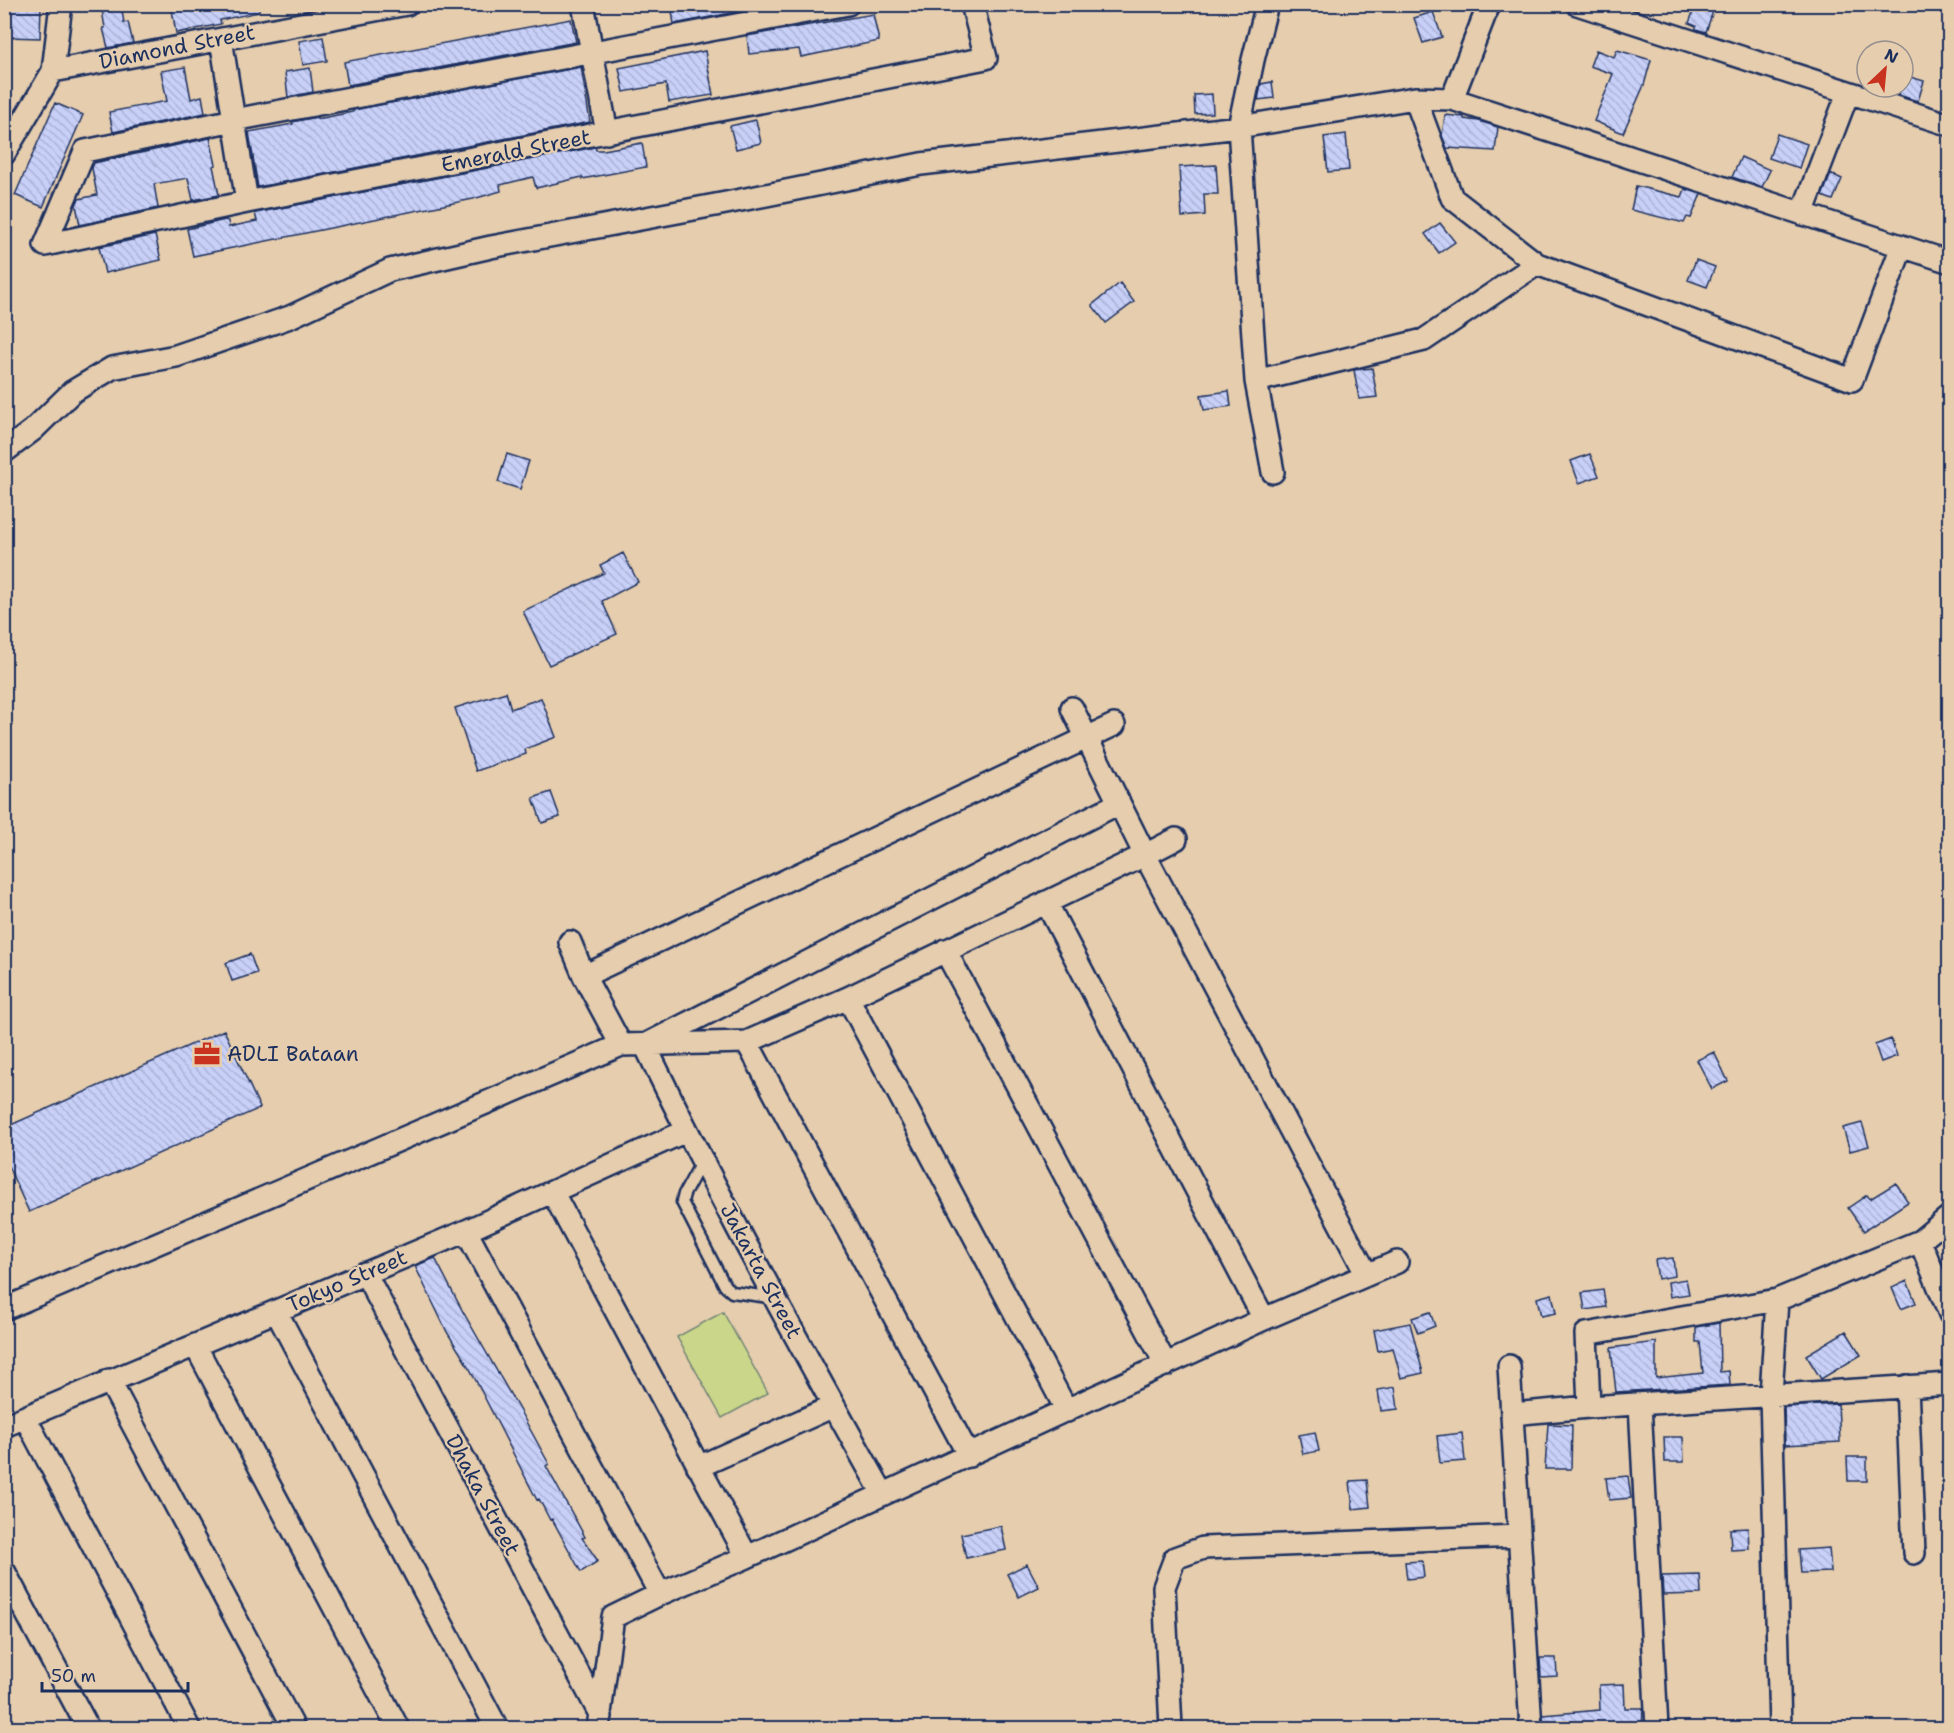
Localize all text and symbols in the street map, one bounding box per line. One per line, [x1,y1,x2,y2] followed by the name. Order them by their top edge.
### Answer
[97,18,257,76] street label: Diamond Street
[1855,39,1915,99] north arrow
[1881,44,1902,68] text: N
[439,123,593,179] street label: Emerald Street
[192,1039,222,1069] office icon: ADLI Bataan
[227,1040,359,1068] place label: ADLI Bataan
[714,1198,808,1344] street label: Jakarta Street
[283,1243,411,1319] street label: Tokyo Street
[439,1430,527,1560] street label: Dhaka Street
[42,1655,188,1693] scale bar
[51,1664,96,1688] text: 50 m

